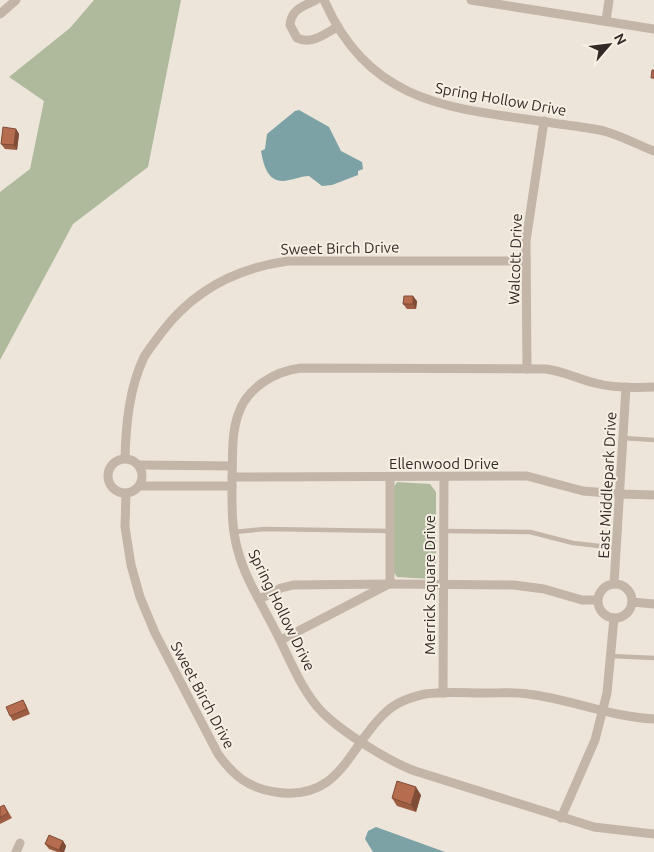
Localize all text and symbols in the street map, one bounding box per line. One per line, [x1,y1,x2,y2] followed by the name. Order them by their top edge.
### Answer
[584,20,634,70] north arrow
[611,31,630,47] text: N
[434,79,568,119] street label: Spring Hollow Drive
[505,213,525,305] street label: Walcott Drive
[281,238,399,258] street label: Sweet Birch Drive
[595,411,619,559] street label: East Middlepark Drive
[389,455,499,472] street label: Ellenwood Drive
[421,515,438,655] street label: Merrick Square Drive
[245,547,319,673] street label: Spring Hollow Drive
[168,639,238,751] street label: Sweet Birch Drive

